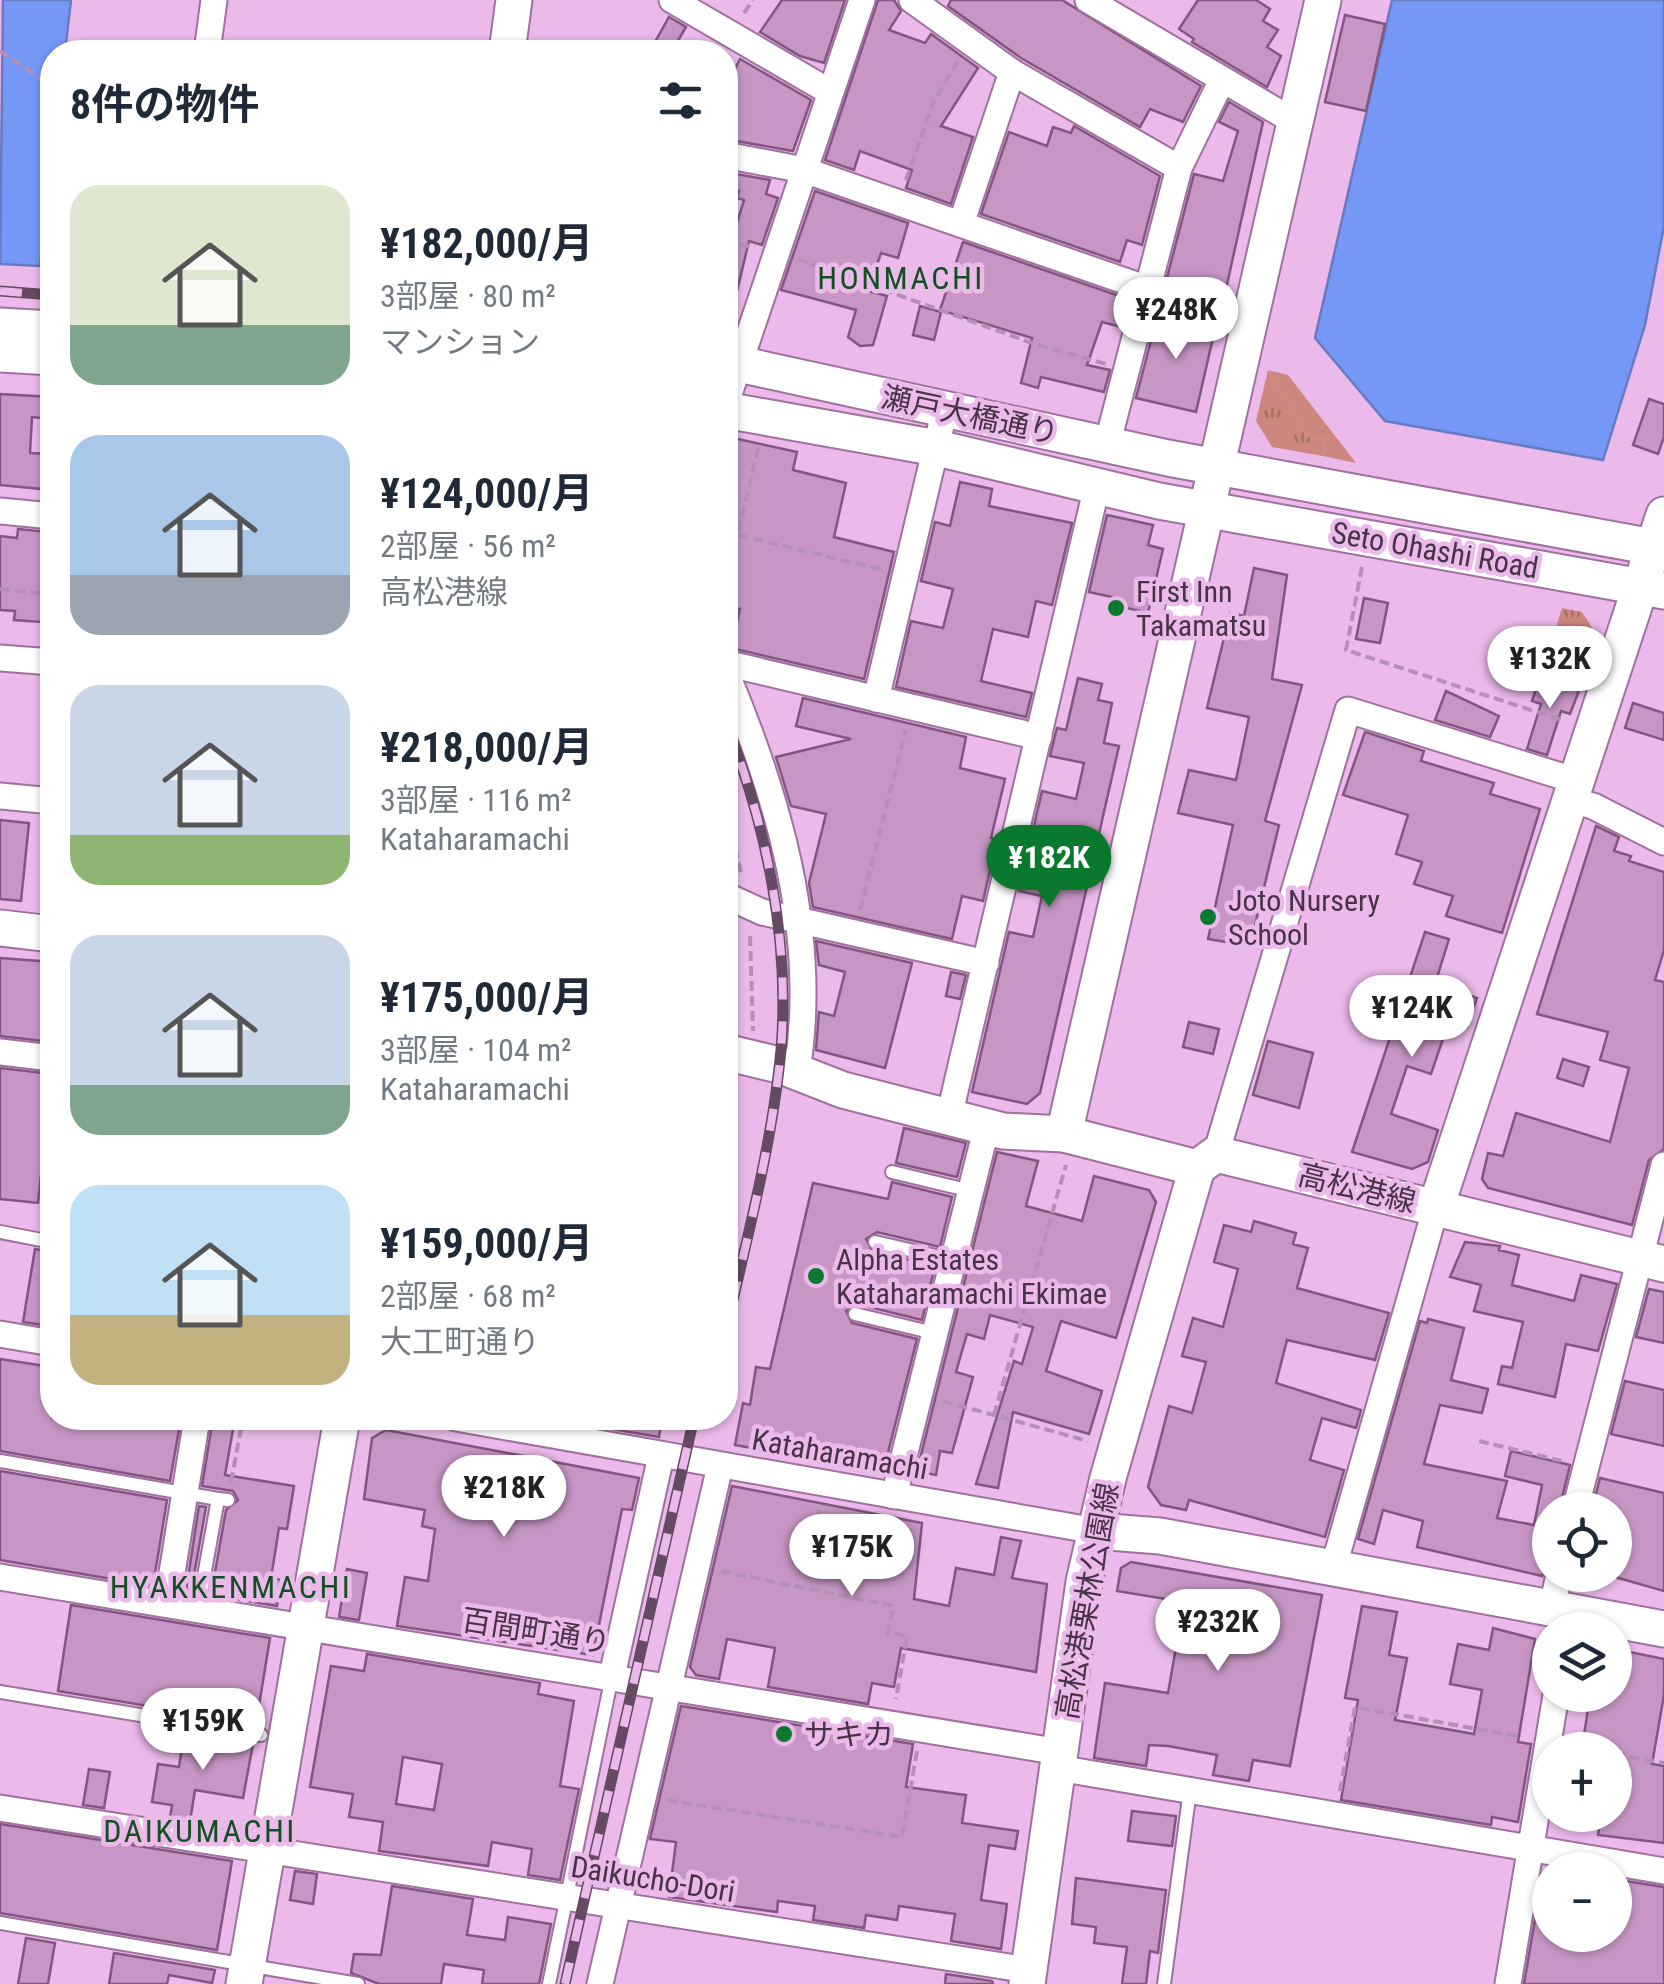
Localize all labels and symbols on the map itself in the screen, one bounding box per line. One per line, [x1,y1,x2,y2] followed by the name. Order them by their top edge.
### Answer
[817,259,985,297] district label: HONMACHI
[1106,277,1246,362] pin: ¥248K
[878,379,1062,451] street label: 瀬戸大橋通り
[1329,515,1541,585] street label: Seto Ohashi Road
[1136,574,1266,643] place label: First Inn Takamatsu
[1105,597,1127,619] marker: First Inn Takamatsu
[1480,626,1620,711] pin: ¥132K
[979,825,1119,910] pin: ¥182K
[1228,883,1380,952] place label: Joto Nursery School
[1197,906,1219,928] marker: Joto Nursery School
[1342,975,1482,1060] pin: ¥124K
[1295,1157,1419,1219] street label: 高松港線
[836,1242,1107,1311] place label: Alpha Estates Kataharamachi Ekimae
[805,1265,827,1287] marker: Alpha Estates Kataharamachi Ekimae
[749,1421,931,1487] street label: Kataharamachi
[434,1455,574,1540] pin: ¥218K
[1049,1480,1125,1722] street label: 高松港栗林公園線
[782,1514,922,1599] pin: ¥175K
[110,1568,352,1606] district label: HYAKKENMACHI
[1148,1589,1288,1674] pin: ¥232K
[459,1602,613,1660] street label: 百間町通り
[133,1688,273,1773] pin: ¥159K
[804,1717,894,1752] place label: サキカ
[773,1723,795,1745] marker: サキカ
[103,1812,297,1850] district label: DAIKUMACHI
[569,1849,737,1909] street label: Daikucho-Dori

